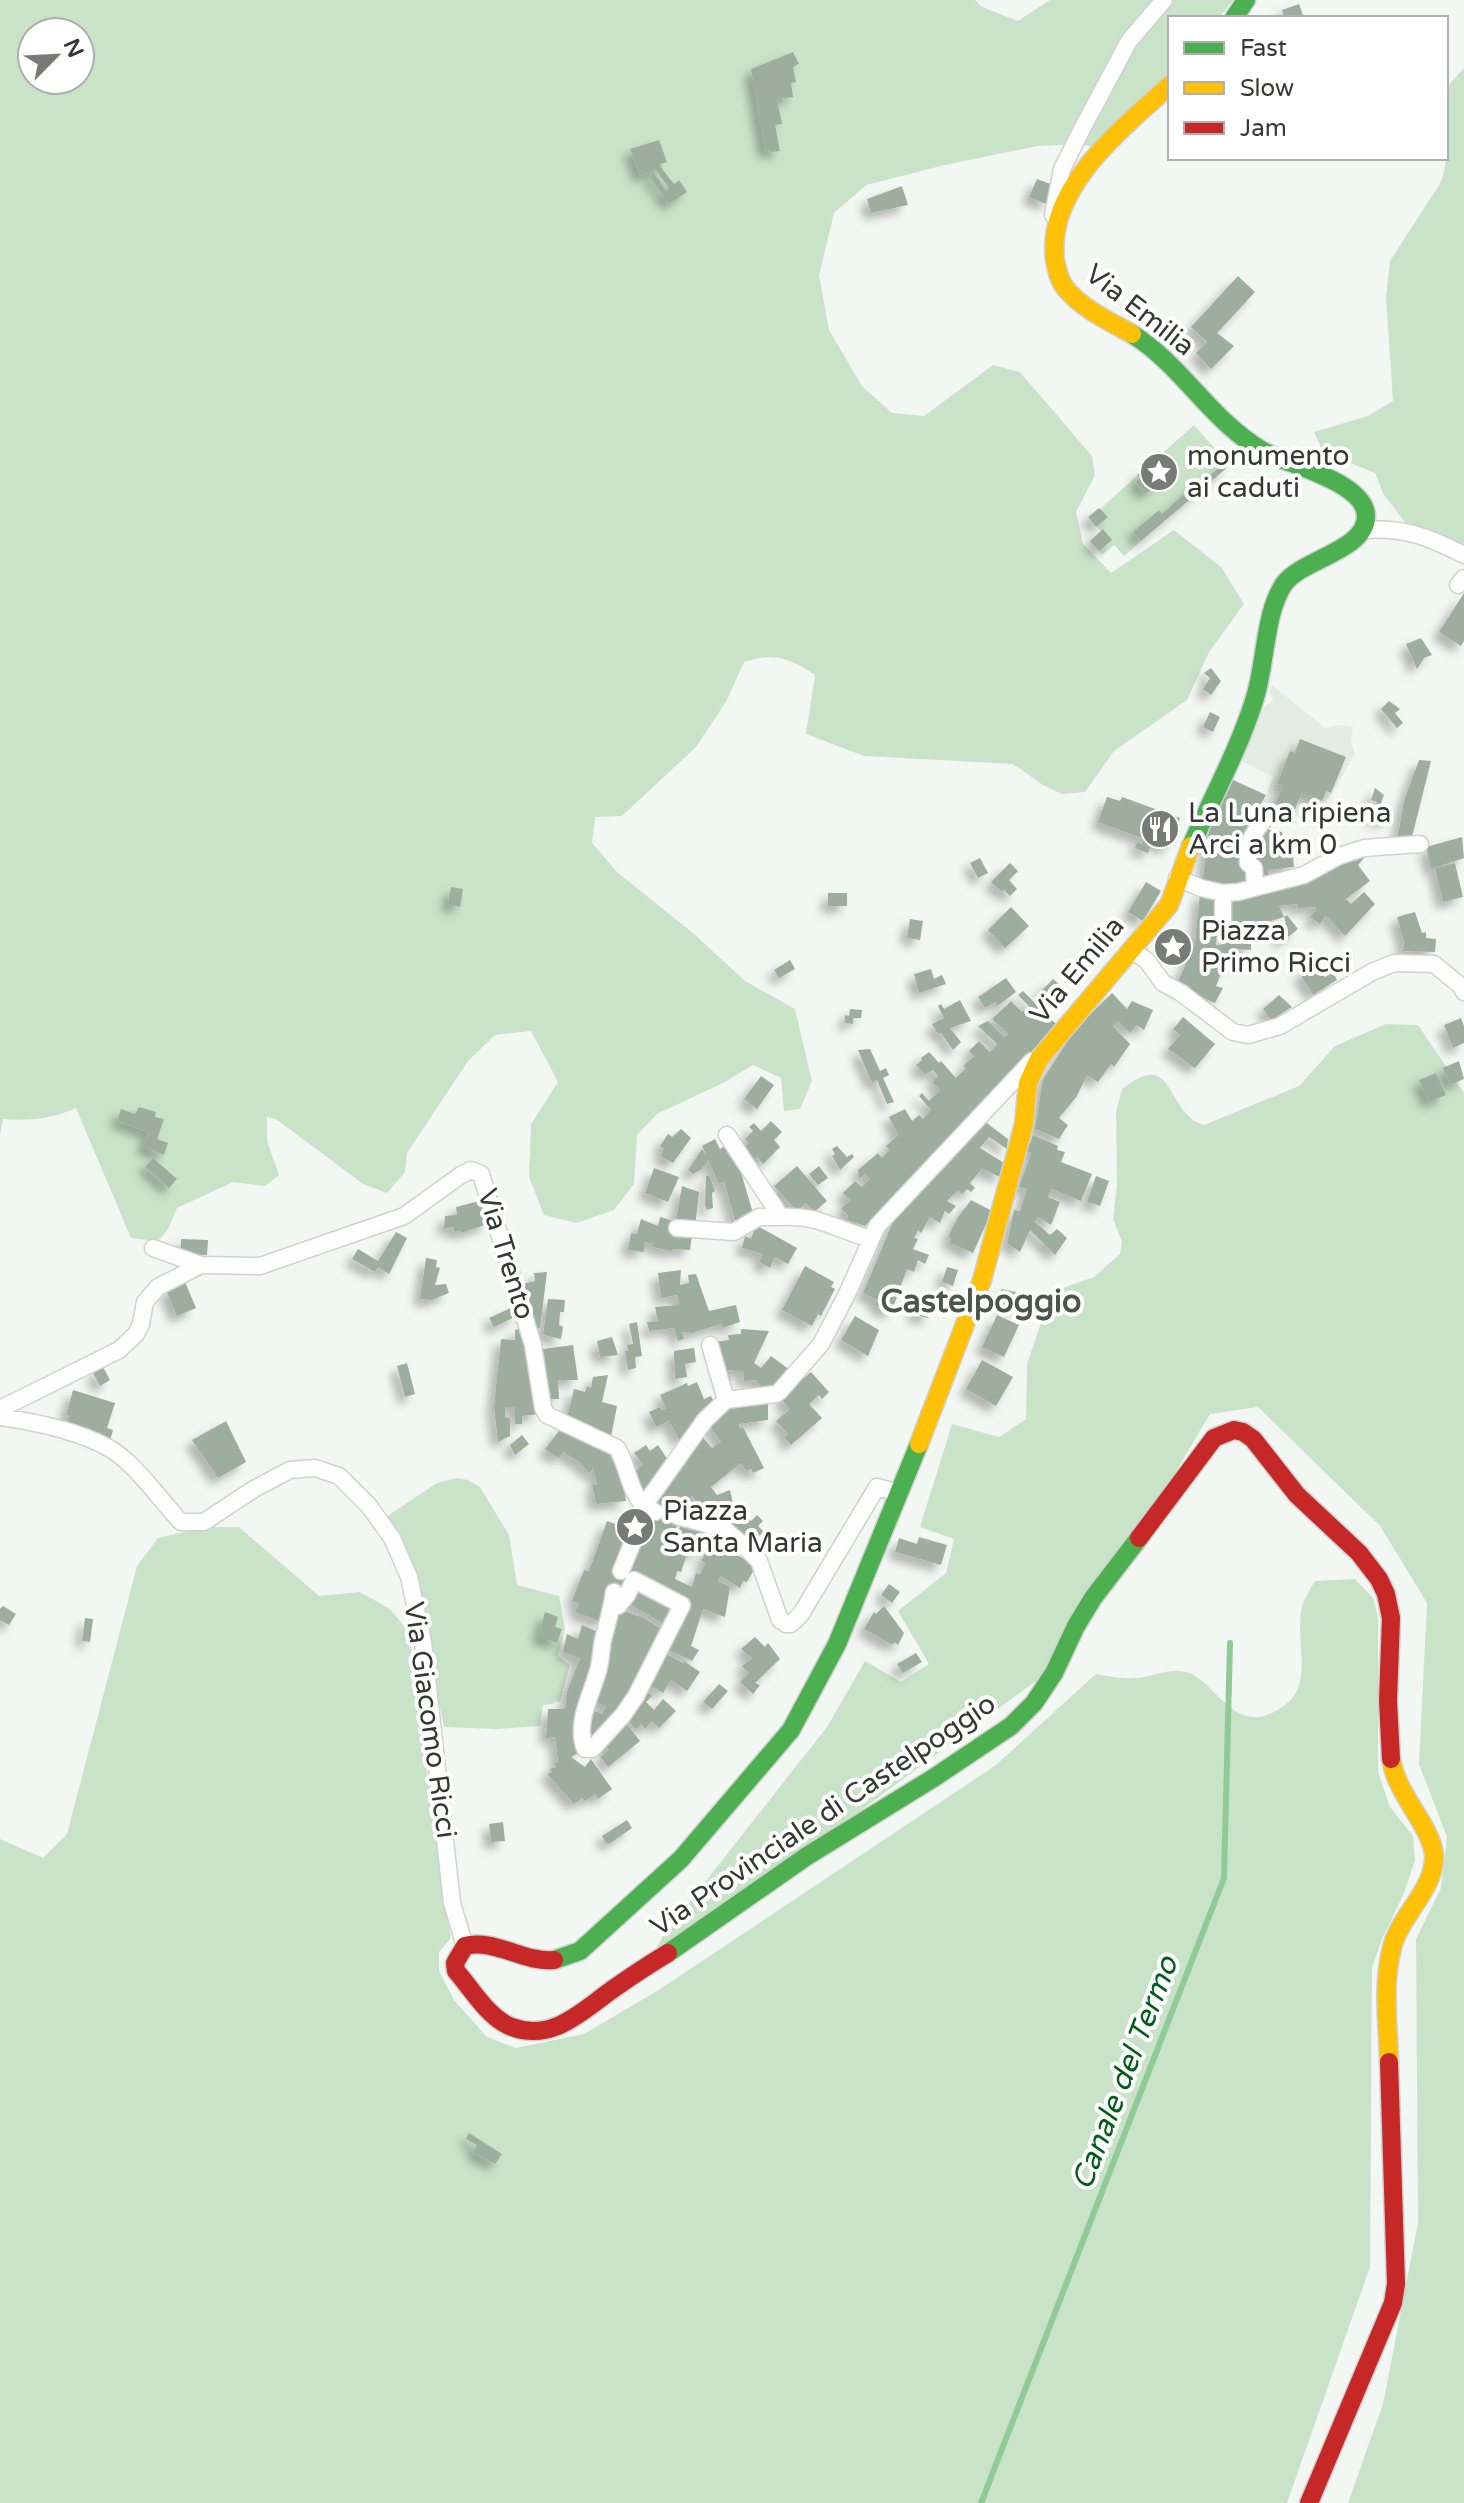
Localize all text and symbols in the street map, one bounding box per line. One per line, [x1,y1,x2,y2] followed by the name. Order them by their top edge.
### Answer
[16,16,96,96] north arrow
[1168,16,1448,160] legend
[1240,34,1287,63] text: Fast
[58,35,89,62] text: N
[1240,74,1294,103] text: Slow
[1240,114,1287,143] text: Jam
[1079,257,1201,363] street label: Via Emilia
[1187,439,1350,505] place label: monumento ai caduti
[1138,451,1180,493] place icon: monumento ai caduti
[1188,796,1391,862] place label: La Luna ripiena Arci a km 0
[1139,808,1181,850] restaurant icon: La Luna ripiena Arci a km 0
[1022,910,1132,1030] street label: Via Emilia
[1201,914,1351,980] place label: Piazza Primo Ricci
[1152,926,1194,968] place icon: Piazza Primo Ricci
[470,1185,542,1323] street label: Via Trento
[881,1283,1082,1321] district label: Castelpoggio
[663,1494,823,1560] place label: Piazza Santa Maria
[614,1506,656,1548] place icon: Piazza Santa Maria
[397,1600,463,1840] street label: Via Giacomo Ricci
[644,1686,1002,1944] street label: Via Provinciale di Castelpoggio
[1063,1949,1187,2195] water label: Canale del Termo

